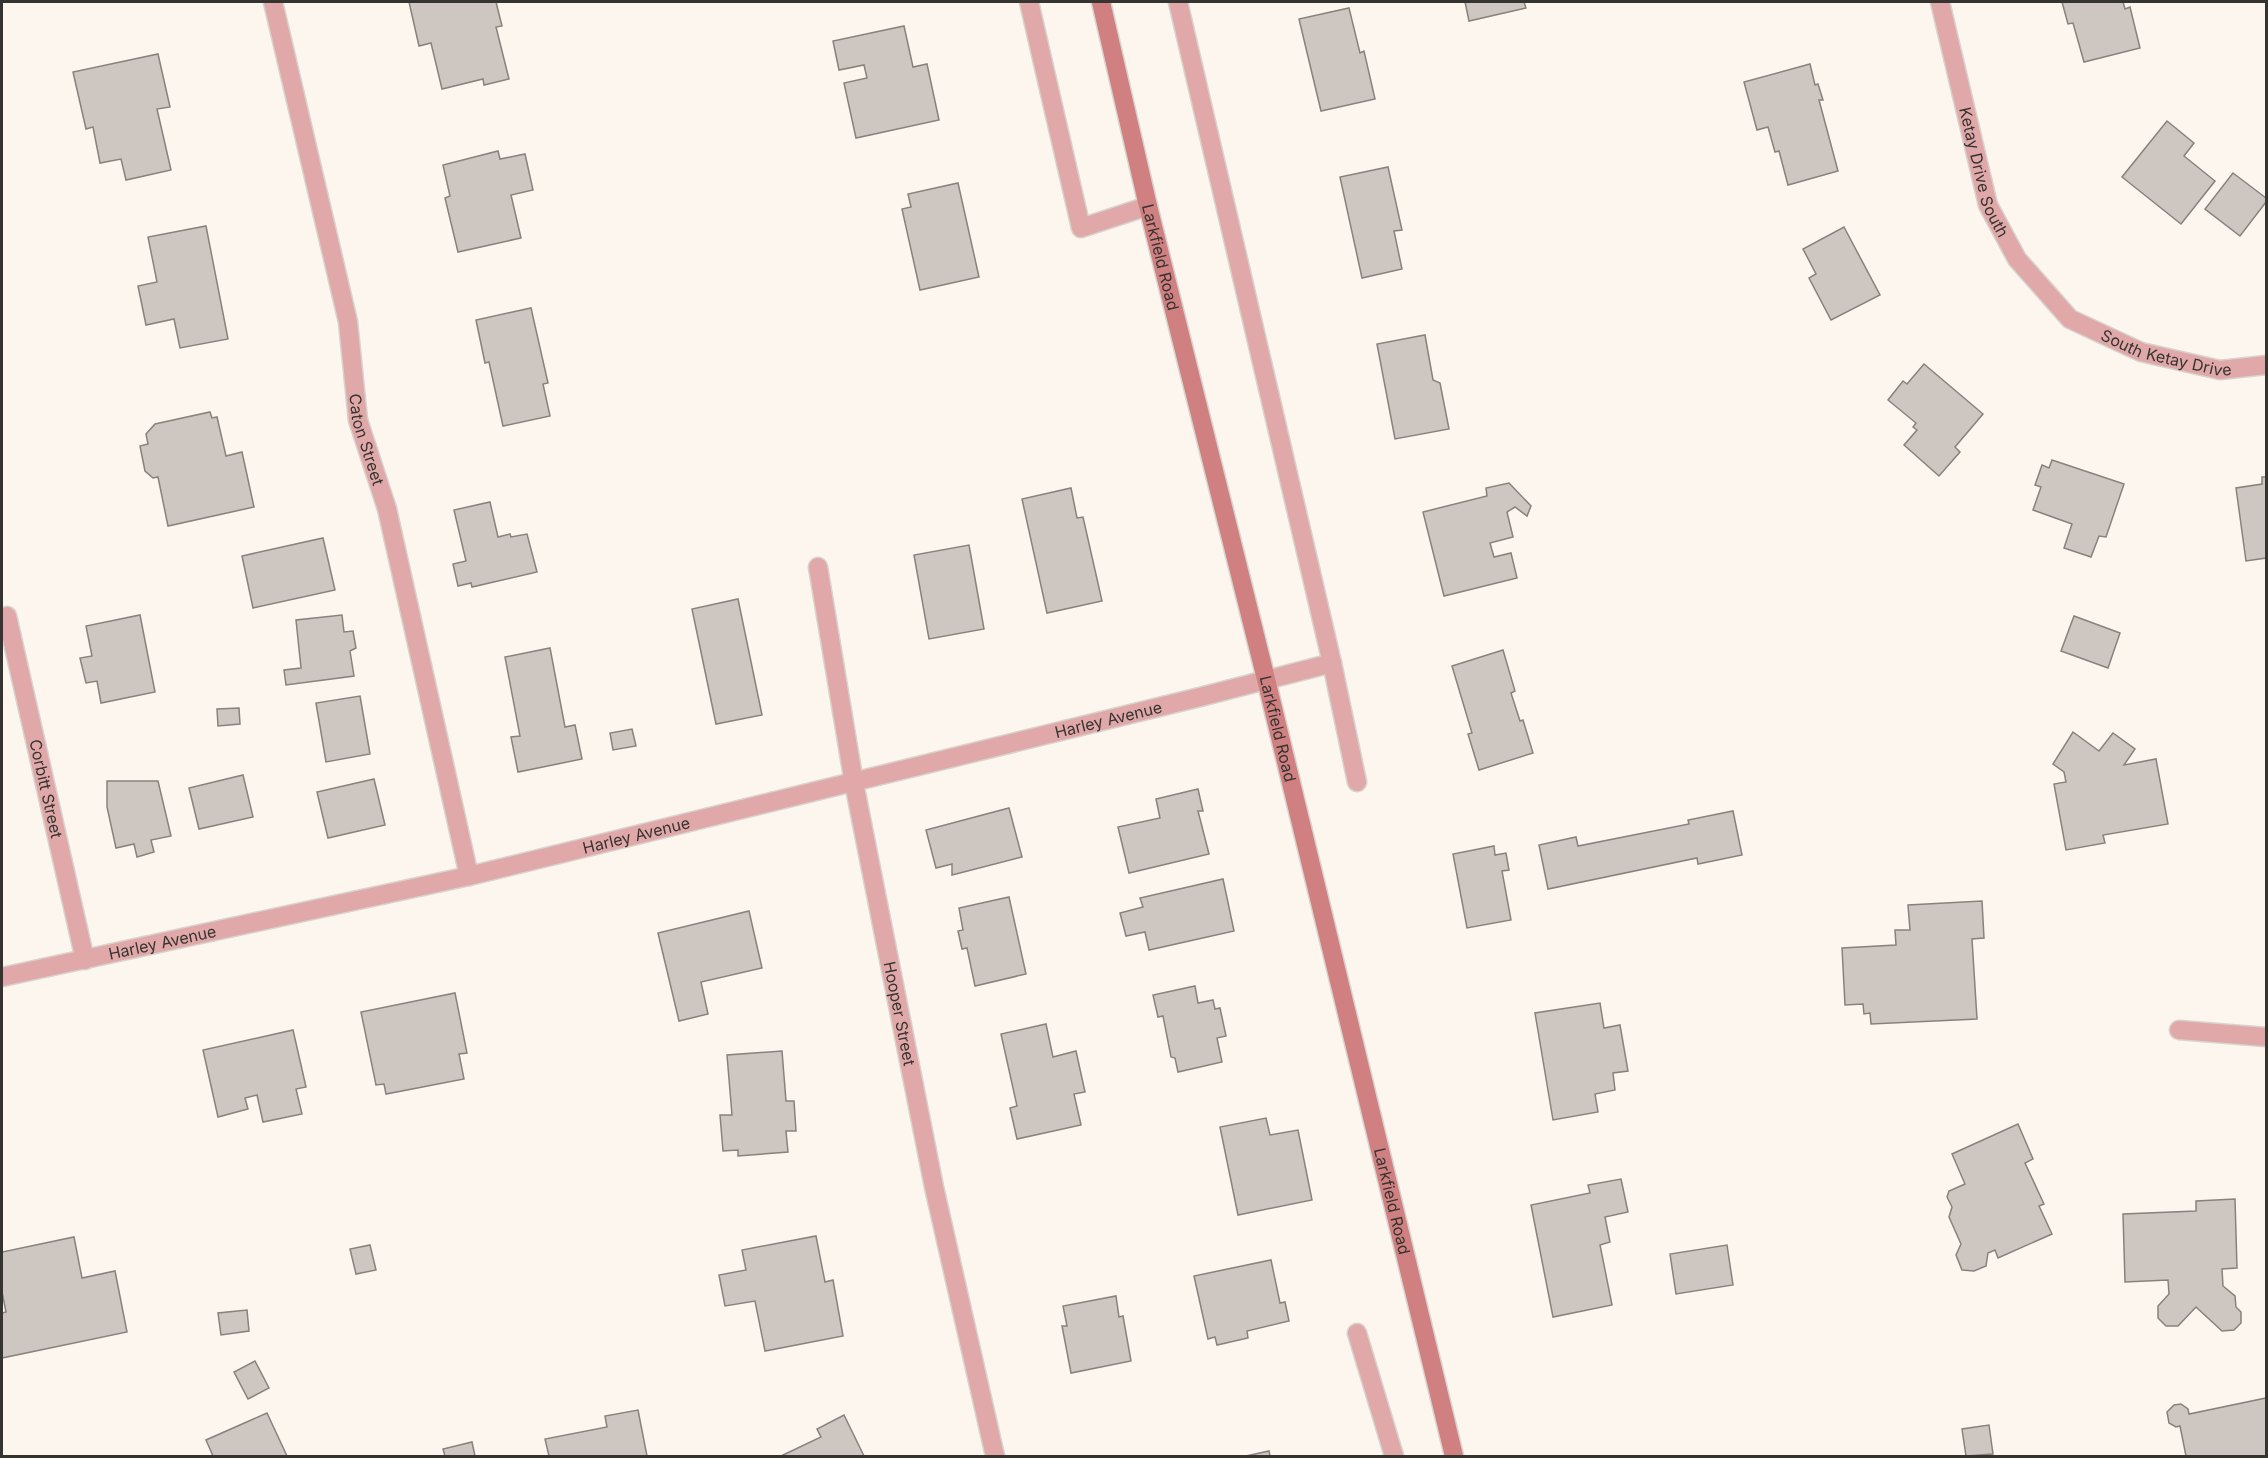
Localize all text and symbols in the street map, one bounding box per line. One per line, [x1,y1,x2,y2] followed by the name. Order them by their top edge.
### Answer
[1955,105,2013,241] street label: Ketay Drive South
[1138,202,1184,312] street label: Larkfield Road
[2098,325,2232,380] street label: South Ketay Drive
[345,393,389,488] street label: Caton Street
[1255,673,1301,784] street label: Larkfield Road
[1053,697,1164,742] street label: Harley Avenue
[25,737,67,840] street label: Corbitt Street
[581,812,692,858] street label: Harley Avenue
[107,921,218,964] street label: Harley Avenue
[880,960,920,1067] street label: Hooper Street
[1370,1146,1415,1256] street label: Larkfield Road

